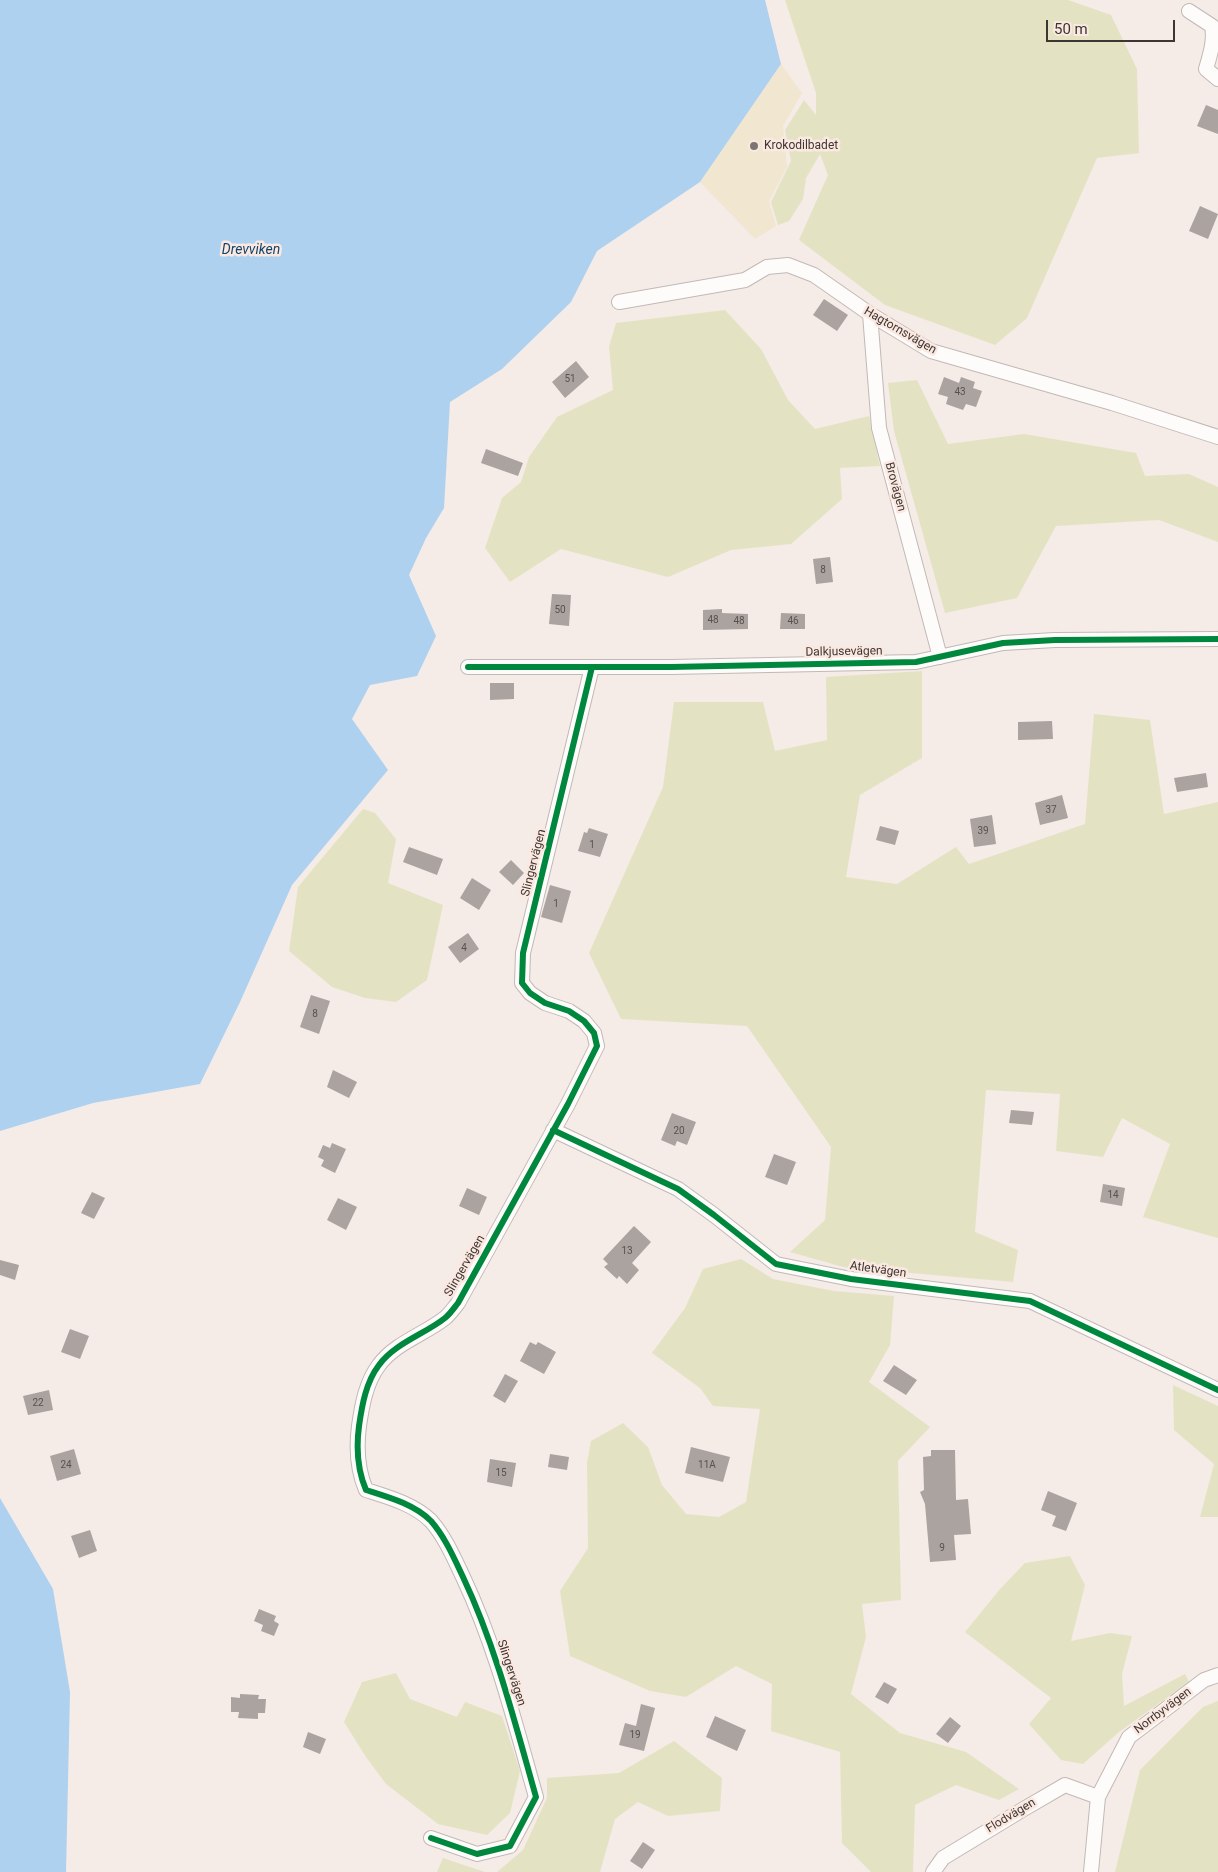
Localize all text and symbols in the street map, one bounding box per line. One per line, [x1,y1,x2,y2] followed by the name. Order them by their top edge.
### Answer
[1048,10,1177,42] scale bar
[1054,20,1088,38] text: 50 m
[764,139,838,153] place label: Krokodilbadet
[748,140,760,152] marker: Krokodilbadet
[222,242,280,258] water label: Drevviken
[861,304,939,358] street label: Hagtornsvägen
[564,373,576,385] house number: 51
[954,386,966,398] house number: 43
[882,461,908,513] street label: Brovägen
[820,564,826,576] house number: 8
[554,604,566,616] house number: 50
[707,614,719,626] house number: 48
[733,615,745,627] house number: 48
[787,615,799,627] house number: 46
[805,644,883,660] street label: Dalkjusevägen
[1045,804,1057,816] house number: 37
[977,825,989,837] house number: 39
[519,828,549,898] street label: Slingervägen
[589,839,595,851] house number: 1
[553,898,559,910] house number: 1
[461,942,467,954] house number: 4
[312,1008,318,1020] house number: 8
[673,1125,685,1137] house number: 20
[1107,1189,1119,1201] house number: 14
[442,1233,488,1299] street label: Slingervägen
[621,1245,633,1257] house number: 13
[849,1259,907,1281] street label: Atletvägen
[32,1397,44,1409] house number: 22
[60,1459,72,1471] house number: 24
[698,1459,716,1471] house number: 11A
[495,1467,507,1479] house number: 15
[939,1542,945,1554] house number: 9
[494,1638,528,1708] street label: Slingervägen
[1132,1685,1194,1737] street label: Norrbyvägen
[629,1729,641,1741] house number: 19
[984,1796,1038,1836] street label: Flodvägen

